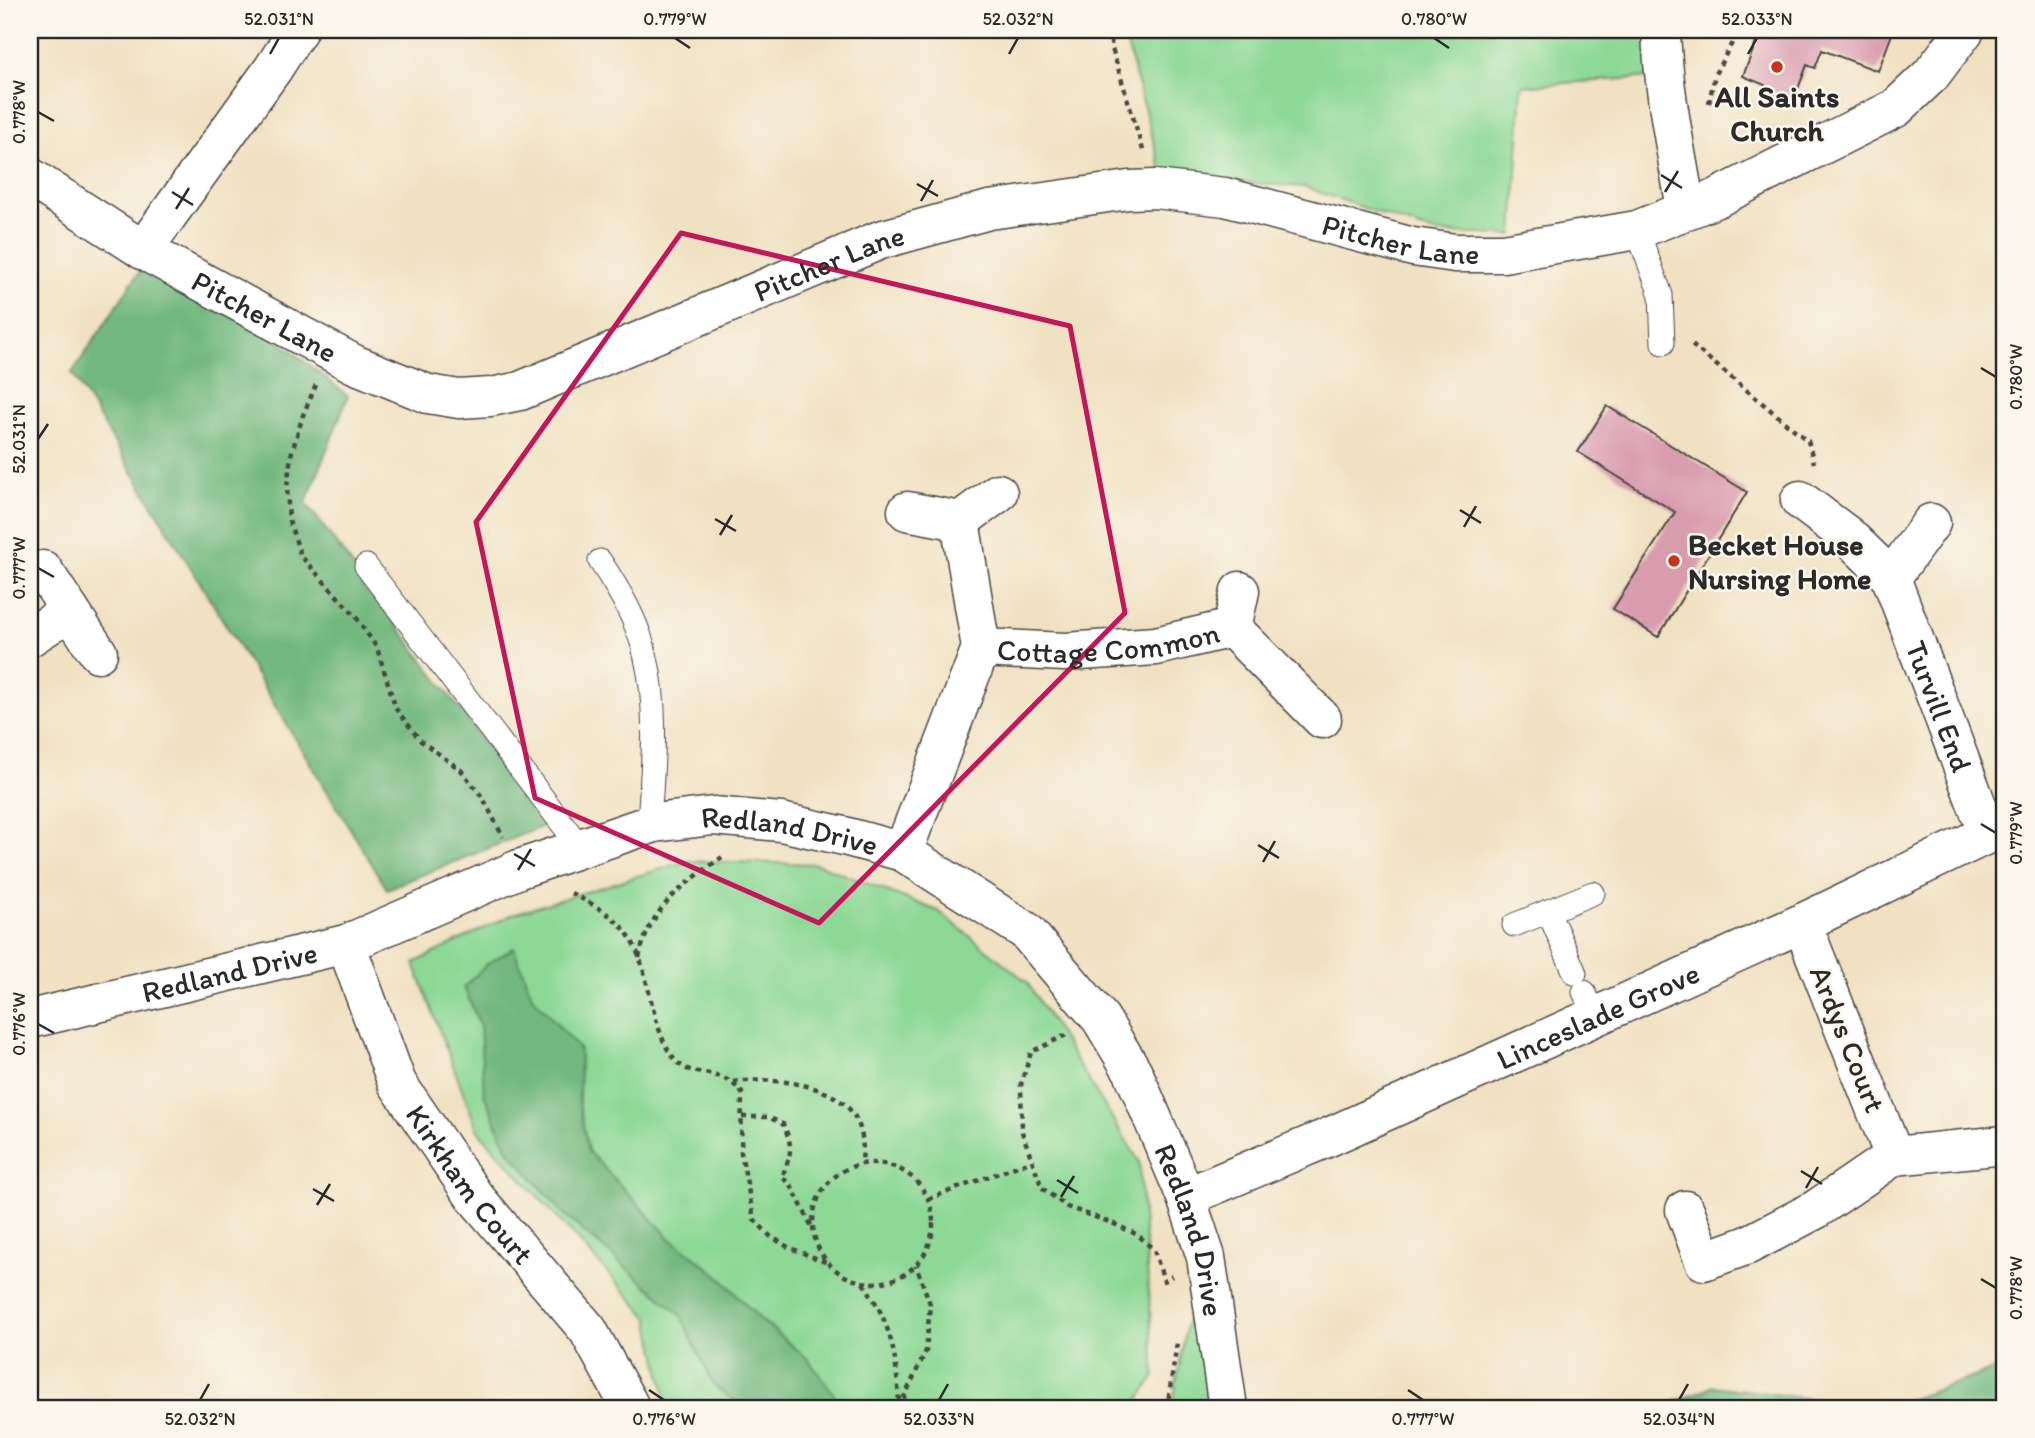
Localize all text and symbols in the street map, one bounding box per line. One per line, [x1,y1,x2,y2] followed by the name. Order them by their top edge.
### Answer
[244,8,314,30] text: 52.031°N
[643,8,707,30] text: 0.779°W
[982,8,1054,30] text: 52.032°N
[1401,8,1467,30] text: 0.780°W
[1721,8,1793,30] text: 52.033°N
[1769,59,1785,75] marker: All Saints Church
[1714,78,1839,149] place label: All Saints Church
[8,80,30,144] text: 0.778°W
[1318,205,1479,272] street label: Pitcher Lane
[748,216,908,309] street label: Pitcher Lane
[186,262,344,370] street label: Pitcher Lane
[2005,344,2027,410] text: 0.780°W
[8,404,30,474] text: 52.031°N
[1688,526,1871,597] place label: Becket House Nursing Home
[8,537,30,600] text: 0.777°W
[1666,553,1682,569] marker: Becket House Nursing Home
[996,613,1223,671] street label: Cottage Common
[1898,635,1981,777] street label: Turvill End
[699,797,882,863] street label: Redland Drive
[2005,801,2027,865] text: 0.779°W
[138,933,321,1010] street label: Redland Drive
[1490,954,1705,1077] street label: Linceslade Grove
[1802,960,1894,1118] street label: Ardys Court
[8,992,30,1056] text: 0.776°W
[398,1097,542,1272] street label: Kirkham Court
[1147,1138,1233,1319] street label: Redland Drive
[2005,1256,2027,1320] text: 0.778°W
[164,1408,236,1430] text: 52.032°N
[632,1408,696,1430] text: 0.776°W
[903,1408,975,1430] text: 52.033°N
[1392,1408,1455,1430] text: 0.777°W
[1643,1408,1715,1430] text: 52.034°N

